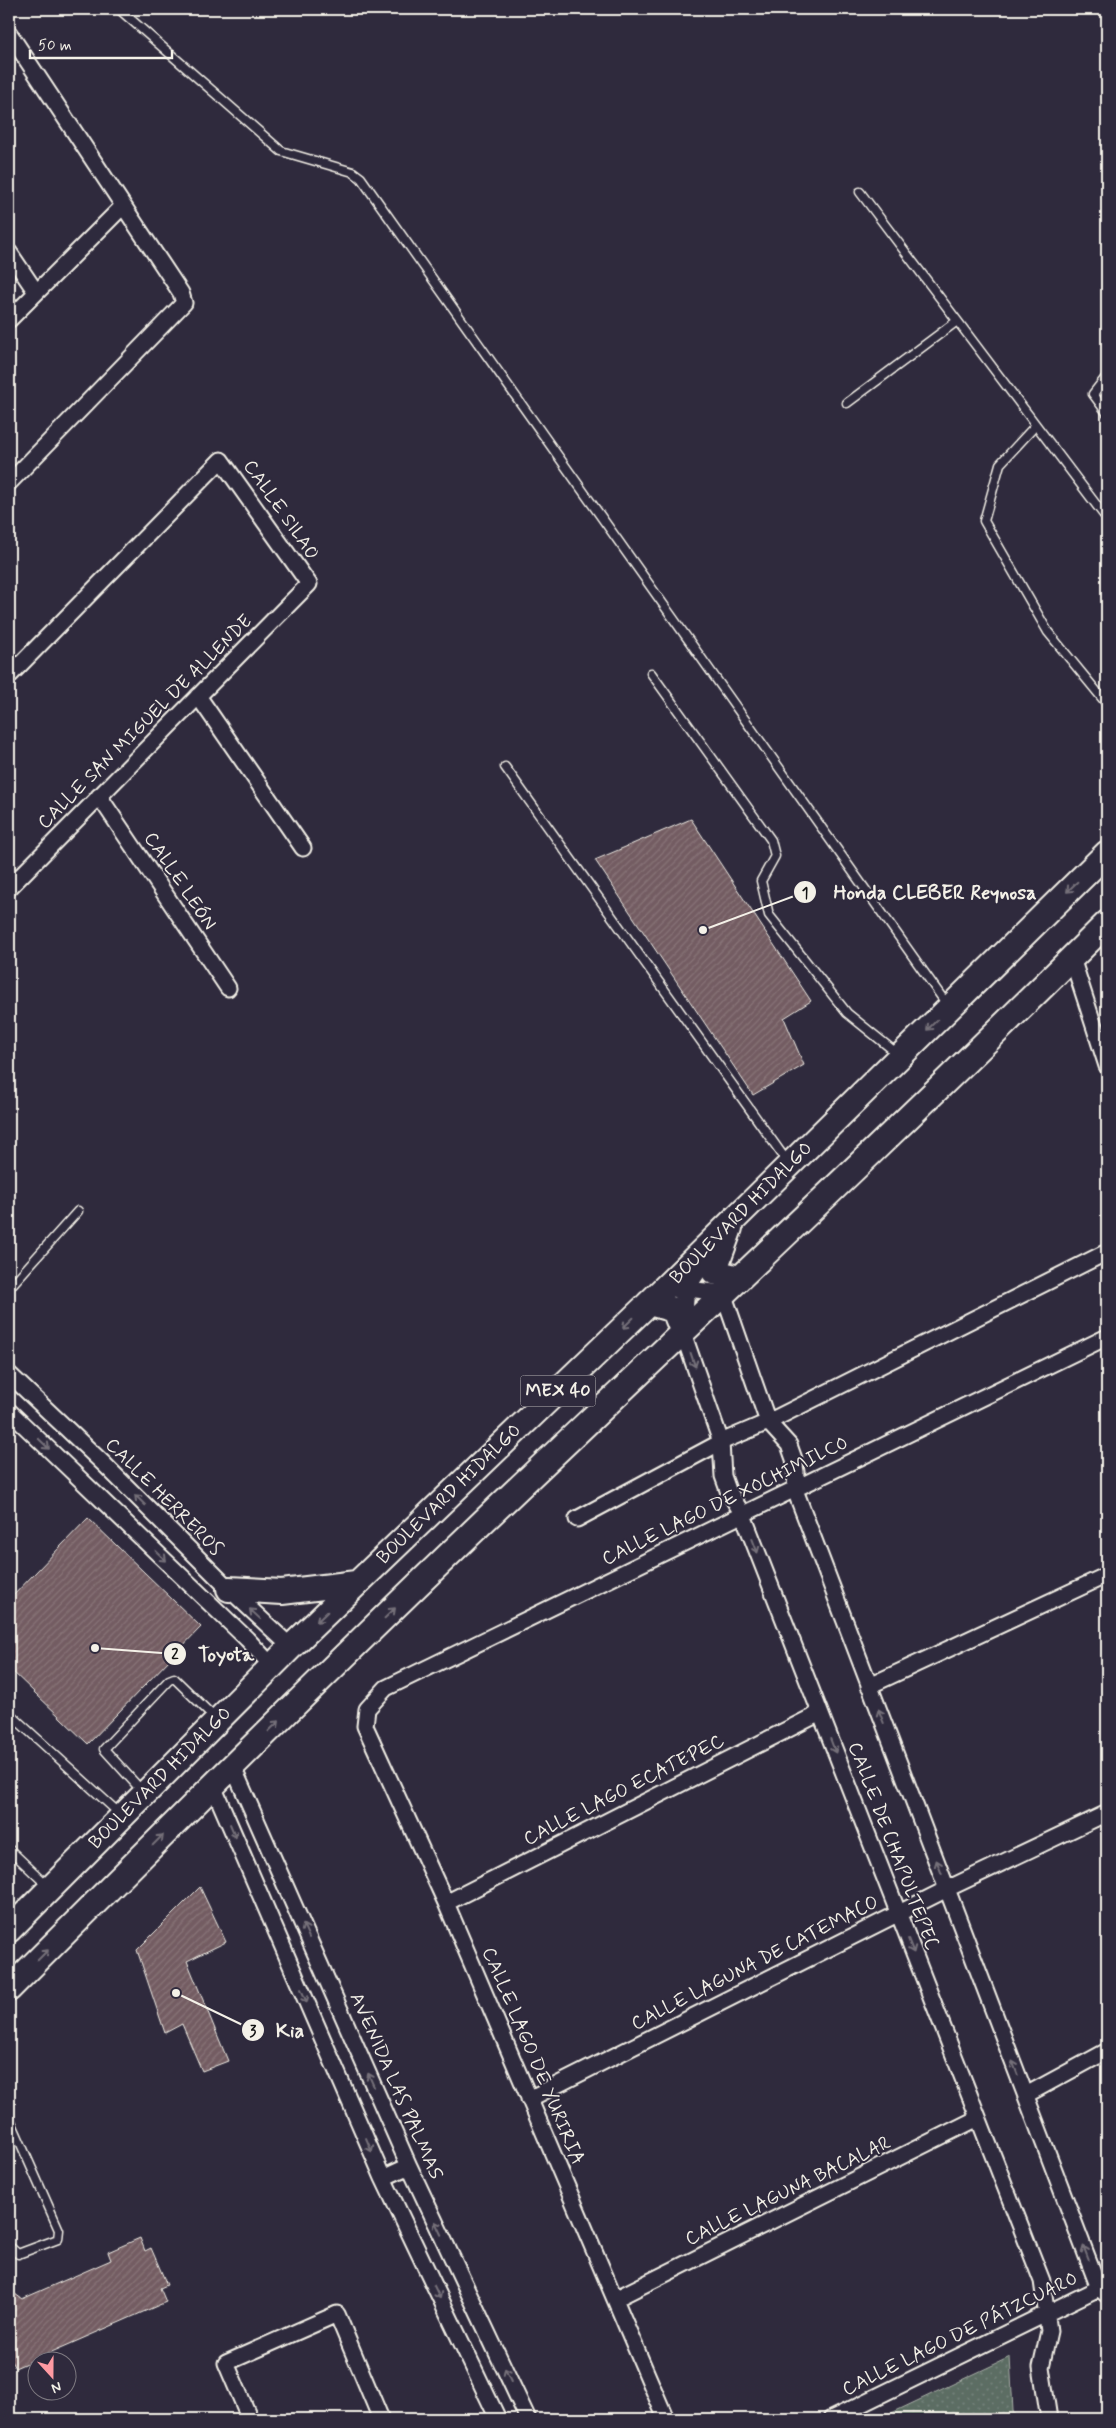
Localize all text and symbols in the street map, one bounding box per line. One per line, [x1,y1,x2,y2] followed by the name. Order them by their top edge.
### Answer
[30,28,172,60] scale bar
[38,36,72,56] text: 50 m
[237,455,325,565] street label: CALLE SILAO
[32,609,258,835] street label: CALLE SAN MIGUEL DE ALLENDE
[138,827,222,935] street label: CALLE LEÓN
[792,875,1052,910] callout: Honda CLEBER Reynosa
[833,880,1037,907] text: Honda CLEBER Reynosa
[1066,881,1079,893] one-way arrow
[802,884,808,904] text: 1
[925,1019,938,1031] one-way arrow
[664,1136,818,1290] street label: BOULEVARD HIDALGO
[622,1317,635,1329] one-way arrow
[689,1352,698,1367] one-way arrow
[520,1375,596,1406] road number: MEX 40
[371,1418,527,1570] street label: BOULEVARD HIDALGO
[598,1430,852,1572] street label: CALLE LAGO DE XOCHIMILCO
[100,1433,229,1562] street label: CALLE HERREROS
[38,1438,51,1450] one-way arrow
[133,1494,146,1506] one-way arrow
[751,1537,760,1553] one-way arrow
[155,1550,167,1562] one-way arrow
[384,1607,397,1619] one-way arrow
[249,1608,261,1620] one-way arrow
[315,1611,328,1623] one-way arrow
[163,1636,264,1671] callout: Toyota
[198,1642,255,1669] text: Toyota
[171,1645,179,1665] text: 2
[83,1701,237,1855] street label: BOULEVARD HIDALGO
[875,1708,884,1723] one-way arrow
[268,1720,280,1732] one-way arrow
[519,1728,729,1852] street label: CALLE LAGO ECATEPEC
[829,1738,838,1753] one-way arrow
[842,1739,944,1953] street label: CALLE DE CHAPULTEPEC
[228,1823,238,1838] one-way arrow
[152,1834,164,1846] one-way arrow
[933,1860,943,1875] one-way arrow
[627,1890,883,2036] street label: CALLE LAGUNA DE CATEMACO
[300,1924,310,1939] one-way arrow
[907,1938,916,1953] one-way arrow
[476,1943,590,2169] street label: CALLE LAGO DE YURIRIA
[37,1949,49,1961] one-way arrow
[300,1988,310,2003] one-way arrow
[344,1989,449,2184] street label: AVENIDA LAS PALMAS
[240,2013,314,2048] callout: Kia
[276,2018,304,2045] text: Kia
[250,2022,257,2042] text: 3
[1010,2061,1019,2076] one-way arrow
[366,2073,376,2088] one-way arrow
[681,2130,895,2252] street label: CALLE LAGUNA BACALAR
[364,2137,374,2152] one-way arrow
[433,2221,443,2236] one-way arrow
[1081,2246,1090,2261] one-way arrow
[838,2265,1082,2402] street label: CALLE LAGO DE PÁTZCUARO
[433,2284,443,2299] one-way arrow
[28,2350,78,2400] north arrow
[502,2368,512,2383] one-way arrow
[49,2377,64,2397] text: N

